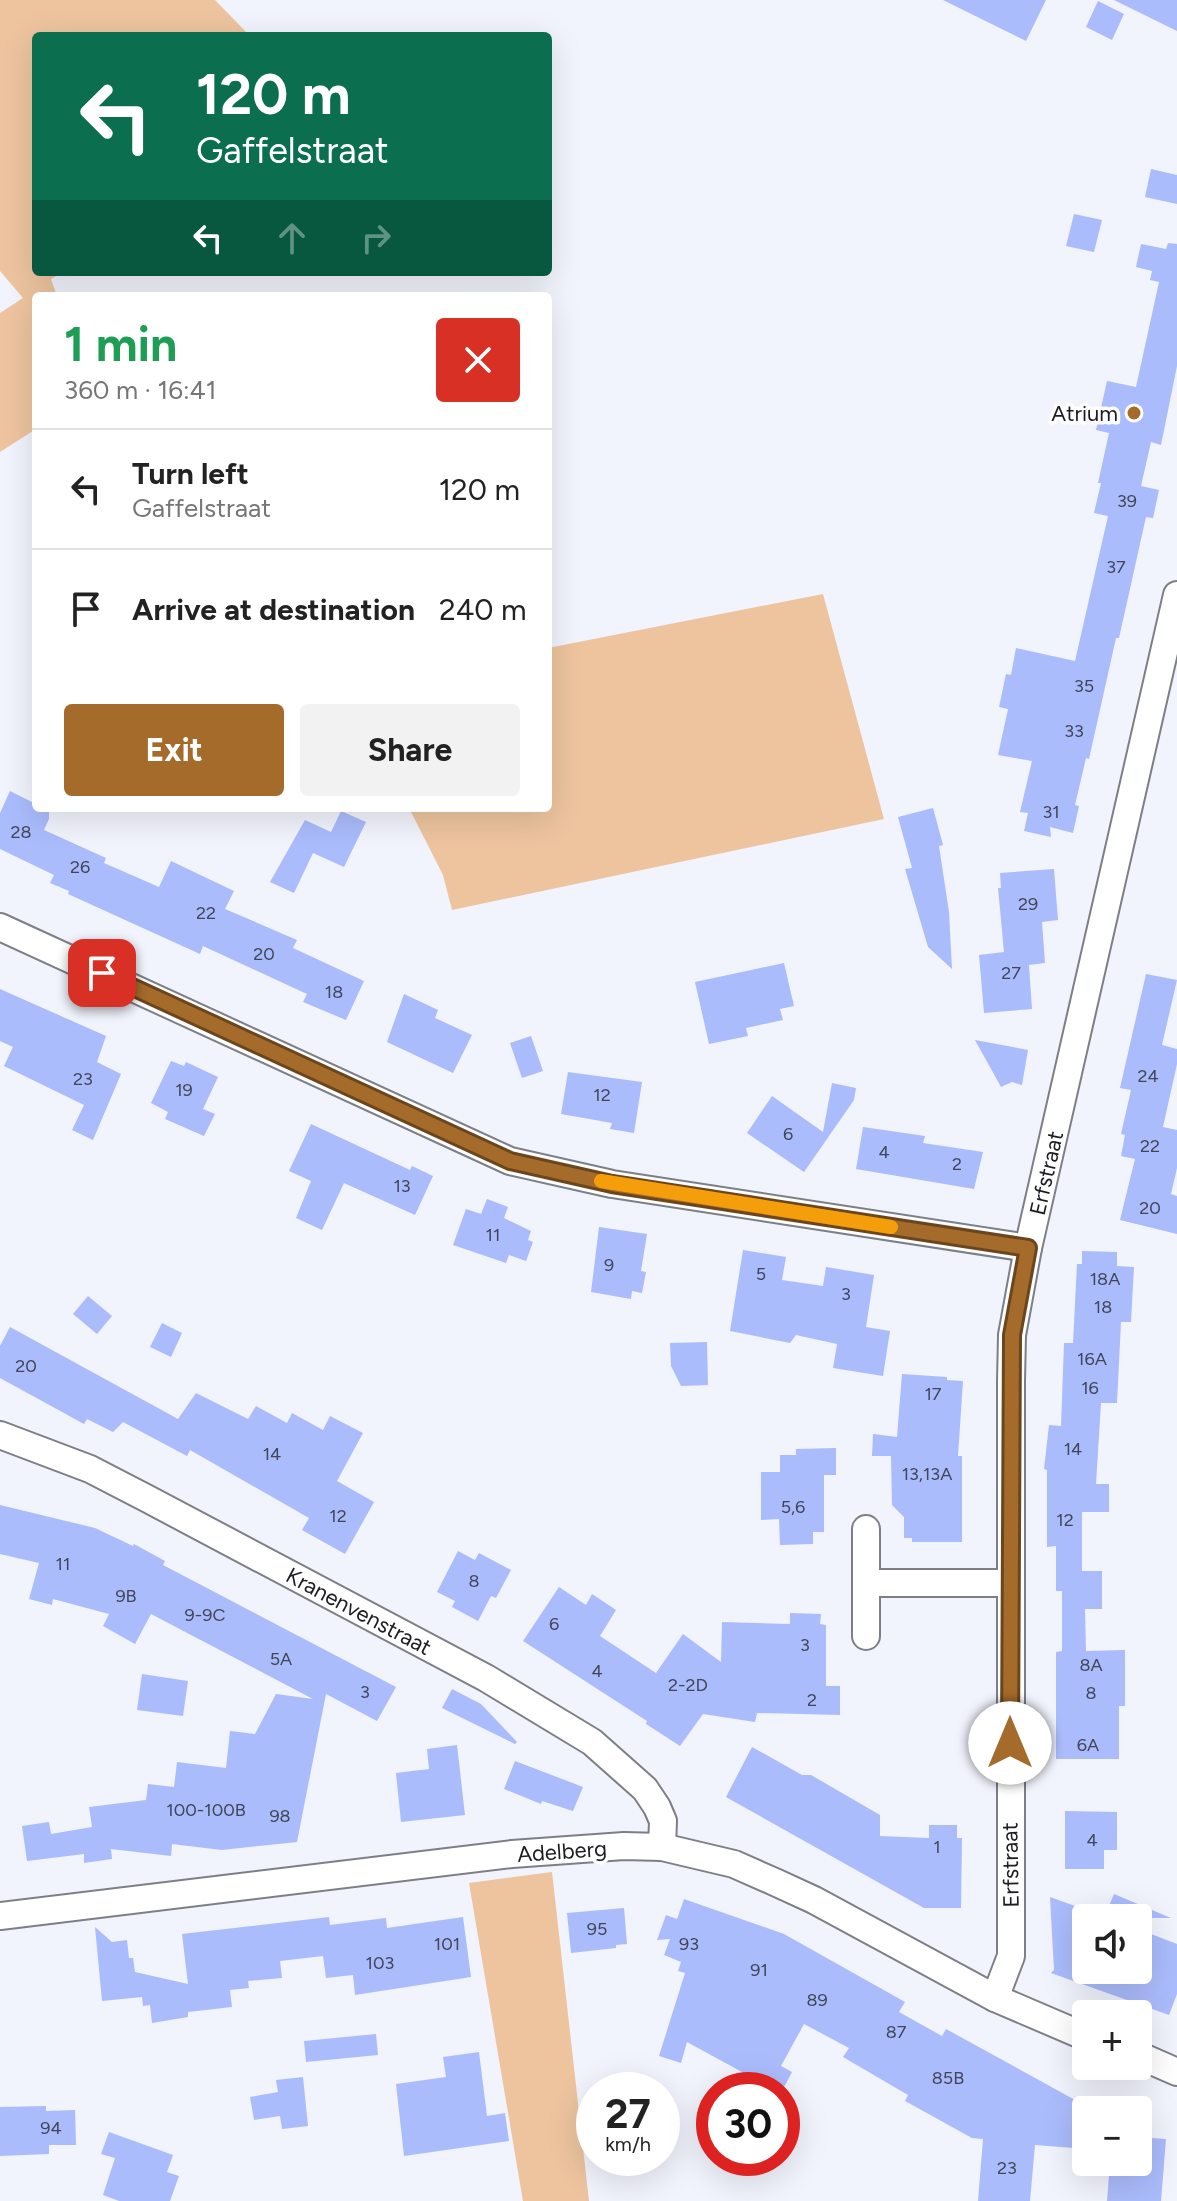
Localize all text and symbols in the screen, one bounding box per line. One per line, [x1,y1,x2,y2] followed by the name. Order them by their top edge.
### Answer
[196,61,351,128] text: 120 m
[64,64,168,168] icon: left
[196,129,389,172] text: Gaffelstraat
[186,216,230,260] icon: left
[270,216,314,260] icon: ahead
[354,216,398,260] icon: right
[64,315,177,373] text: 1 min
[436,318,520,402] button: close
[64,374,216,406] text: 360 m · 16:41
[1051,400,1118,427] place label: Atrium
[1125,404,1143,422] marker: Atrium
[132,455,249,492] text: Turn left
[64,467,108,511] icon: left
[439,471,520,508] text: 120 m
[1117,490,1137,512] house number: 39
[132,492,271,524] text: Gaffelstraat
[1106,556,1126,578] house number: 37
[64,587,108,631] icon: arrive
[132,591,415,628] text: Arrive at destination
[439,591,527,628] text: 240 m
[1074,675,1094,697] house number: 35
[64,704,284,796] button: Exit
[300,704,520,796] button: Share
[1064,720,1084,742] house number: 33
[1042,801,1060,823] house number: 31
[10,821,32,843] house number: 28
[70,856,90,878] house number: 26
[1018,893,1038,915] house number: 29
[196,902,216,924] house number: 22
[68,939,136,1007] pin
[253,943,275,965] house number: 20
[80,951,124,995] icon: arrive
[1001,962,1021,984] house number: 27
[325,981,343,1003] house number: 18
[1137,1065,1159,1087] house number: 24
[73,1068,93,1090] house number: 23
[175,1079,193,1101] house number: 19
[593,1084,611,1106] house number: 12
[783,1123,793,1145] house number: 6
[1024,1128,1069,1218] street label: Erfstraat
[1140,1135,1160,1157] house number: 22
[878,1141,890,1163] house number: 4
[952,1153,962,1175] house number: 2
[393,1175,411,1197] house number: 13
[1139,1197,1161,1219] house number: 20
[486,1224,500,1246] house number: 11
[604,1254,614,1276] house number: 9
[756,1263,766,1285] house number: 5
[1090,1268,1120,1290] house number: 18A
[841,1283,851,1305] house number: 3
[1094,1296,1112,1318] house number: 18
[1077,1348,1107,1370] house number: 16A
[15,1355,37,1377] house number: 20
[1081,1377,1099,1399] house number: 16
[924,1383,942,1405] house number: 17
[1064,1438,1082,1460] house number: 14
[263,1443,281,1465] house number: 14
[902,1463,952,1485] house number: 13,13A
[781,1496,805,1518] house number: 5,6
[329,1505,347,1527] house number: 12
[1056,1509,1074,1531] house number: 12
[56,1553,70,1575] house number: 11
[281,1562,436,1661] street label: Kranenvenstraat
[468,1570,480,1592] house number: 8
[115,1585,137,1607] house number: 9B
[185,1604,225,1626] house number: 9-9C
[549,1613,559,1635] house number: 6
[800,1634,810,1656] house number: 3
[270,1648,292,1670] house number: 5A
[1079,1654,1103,1676] house number: 8A
[591,1660,603,1682] house number: 4
[668,1674,708,1696] house number: 2-2D
[360,1681,370,1703] house number: 3
[1085,1682,1097,1704] house number: 8
[807,1689,817,1711] house number: 2
[968,1701,1052,1785] position arrow
[1077,1734,1099,1756] house number: 6A
[166,1799,246,1821] house number: 100-100B
[269,1805,291,1827] house number: 98
[996,1822,1025,1908] street label: Erfstraat
[1086,1829,1098,1851] house number: 4
[516,1835,608,1868] street label: Adelberg
[933,1836,941,1858] house number: 1
[1072,1904,1152,2176] map controls
[1072,1904,1152,1984] button: sound
[587,1918,607,1940] house number: 95
[434,1933,460,1955] house number: 101
[679,1933,699,1955] house number: 93
[366,1952,394,1974] house number: 103
[750,1959,768,1981] house number: 91
[806,1989,828,2011] house number: 89
[1072,2000,1152,2080] button: +
[886,2021,907,2043] house number: 87
[932,2067,964,2089] house number: 85B
[696,2072,800,2176] speed limit sign: 30
[605,2090,651,2138] text: 27
[1072,2096,1152,2176] button: −
[40,2117,62,2139] house number: 94
[605,2132,651,2156] text: km/h
[997,2157,1017,2179] house number: 23

